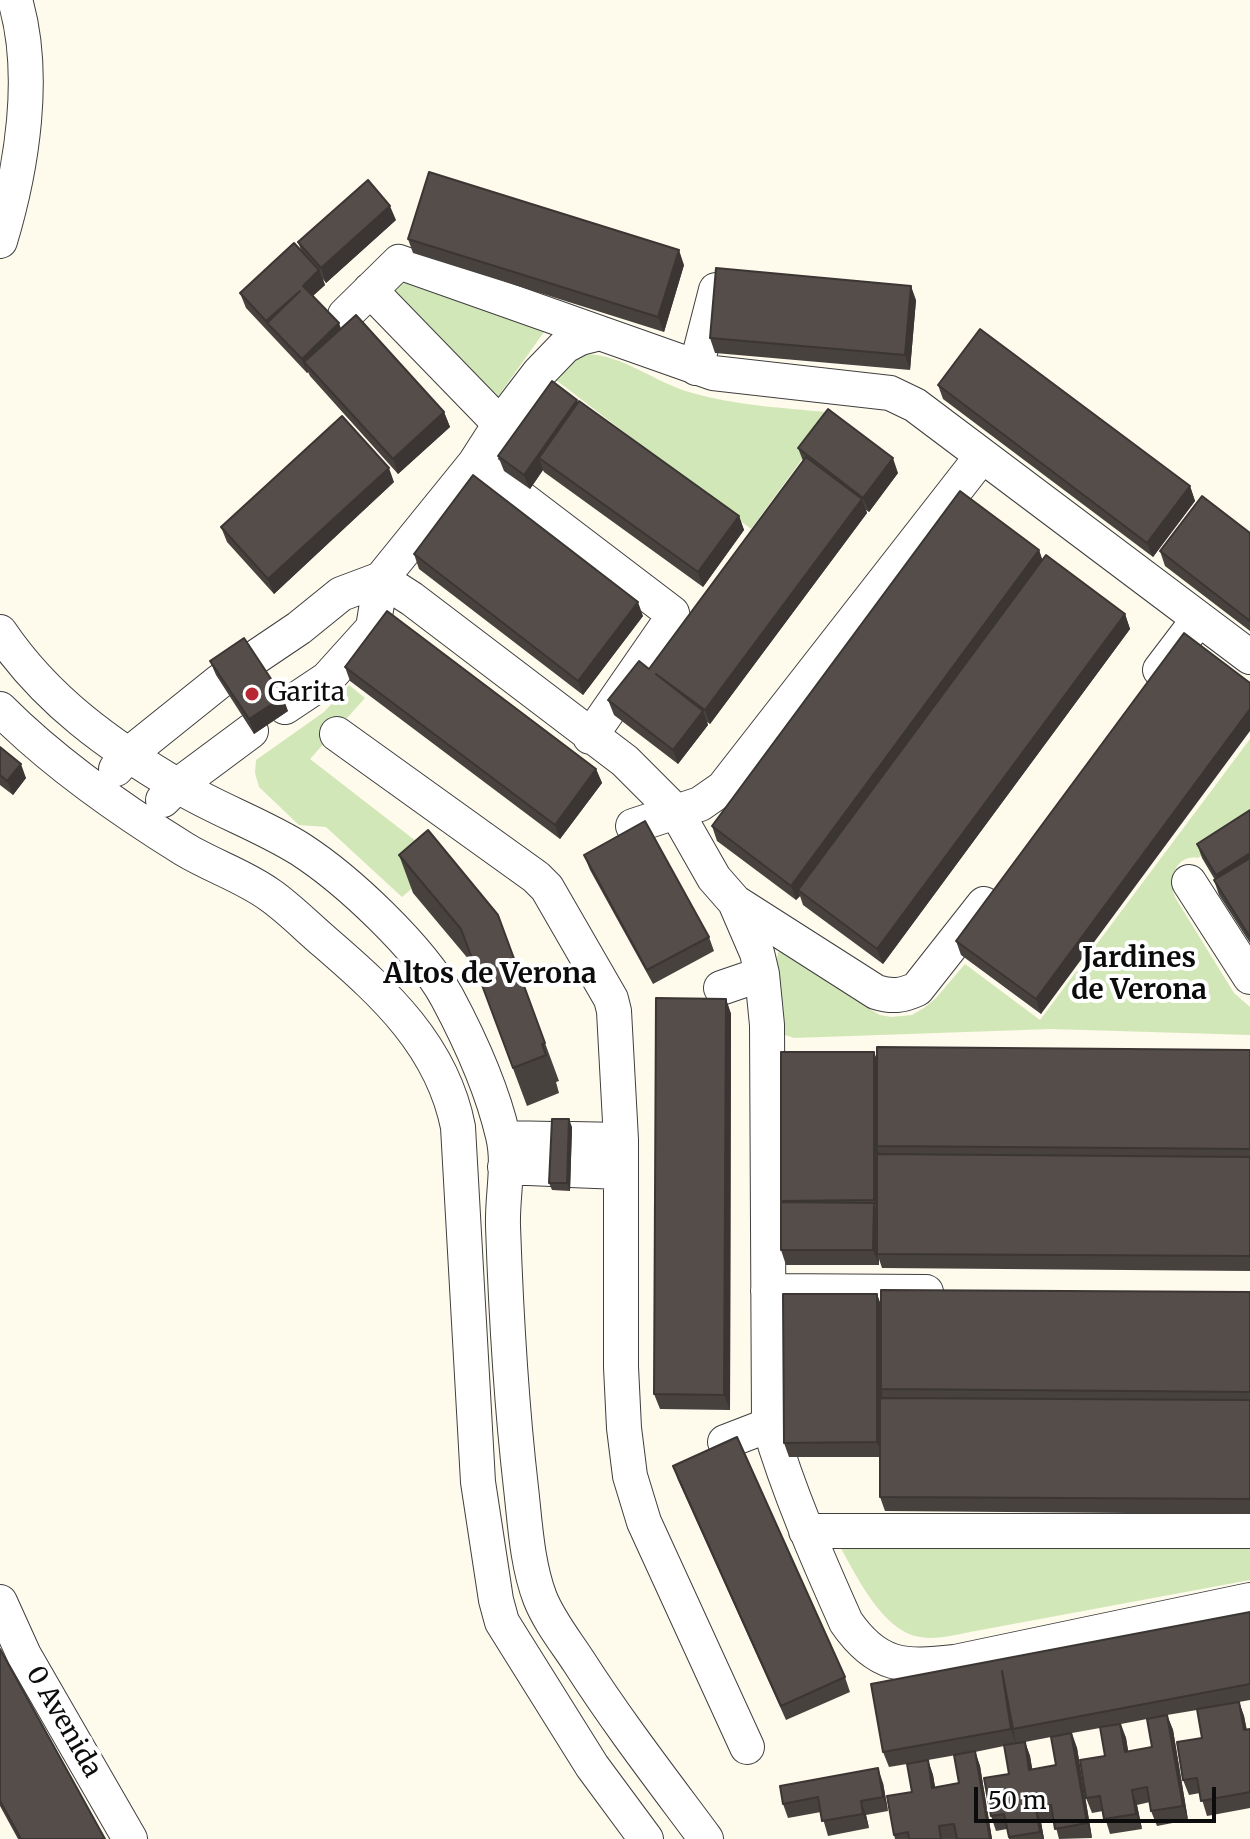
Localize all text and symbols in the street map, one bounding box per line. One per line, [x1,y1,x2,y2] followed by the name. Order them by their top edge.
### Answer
[268,678,345,710] place label: Garita
[243,685,261,703] marker: Garita
[1071,942,1207,1008] district label: Jardines de Verona
[383,958,597,992] district label: Altos de Verona
[19,1661,107,1783] street label: 0 Avenida
[978,1771,1220,1821] scale bar
[988,1785,1047,1816] text: 50 m

